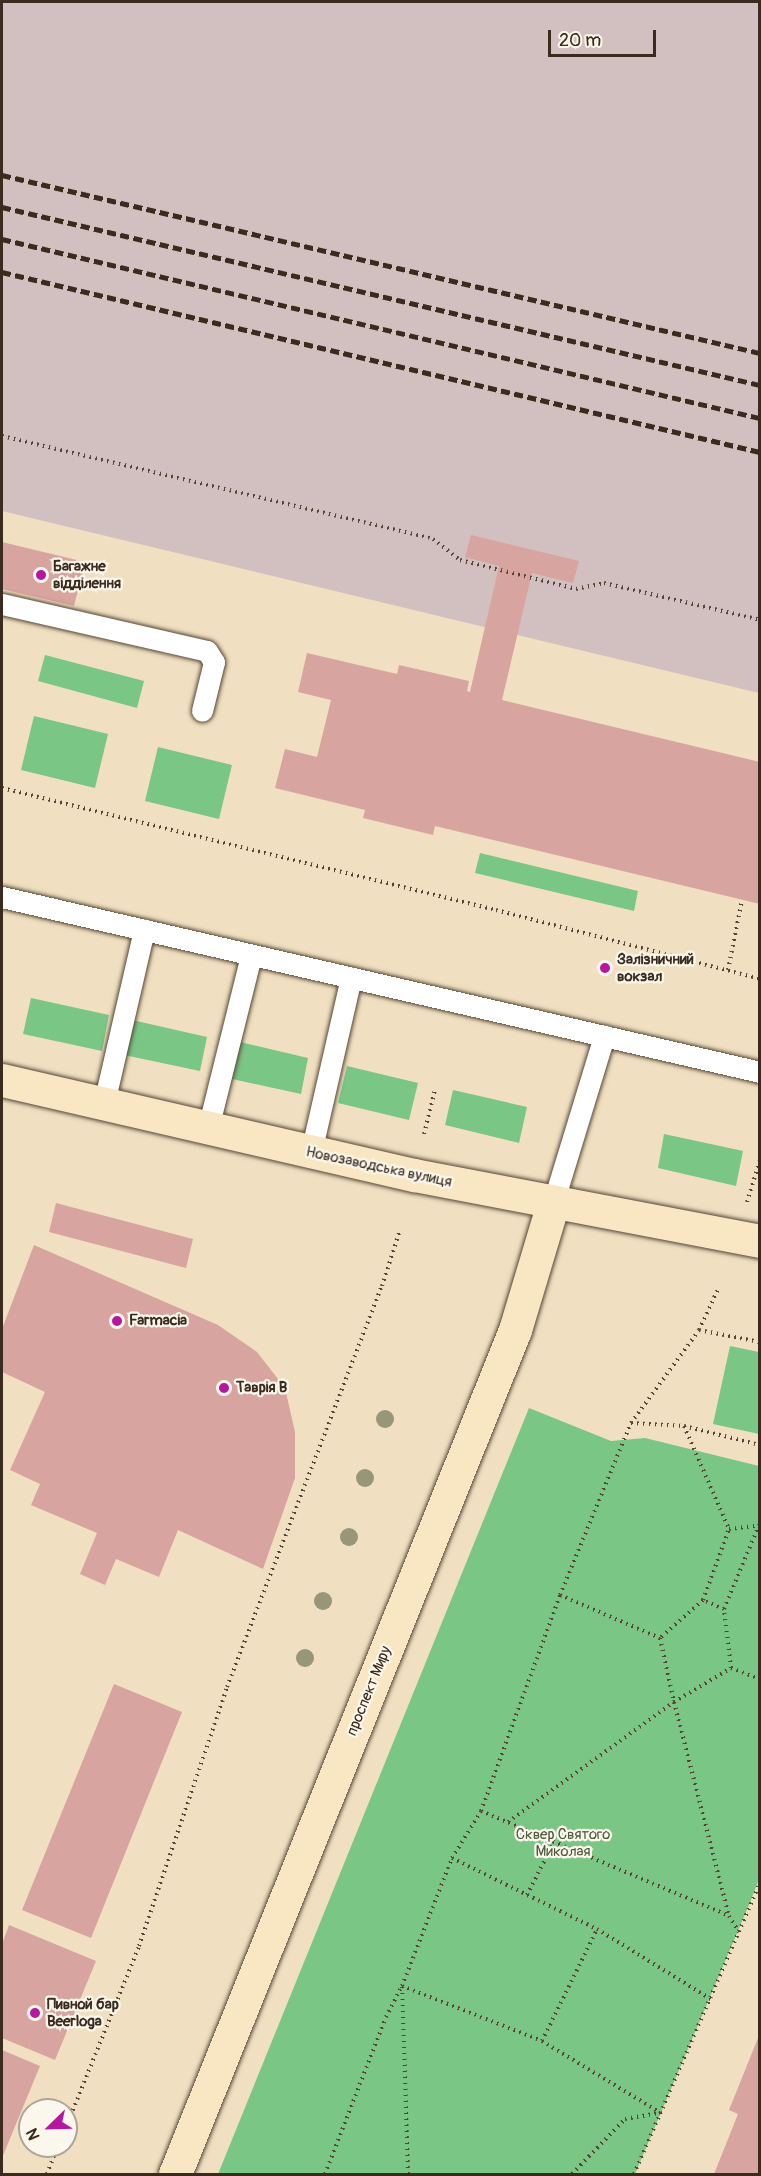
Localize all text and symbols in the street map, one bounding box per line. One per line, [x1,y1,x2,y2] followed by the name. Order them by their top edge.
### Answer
[551,18,659,56] scale bar
[559,29,601,52] text: 20 m
[53,557,121,592] place label: Багажне відділення
[34,568,48,582] marker: Багажне відділення
[617,950,694,985] place label: Залізничний вокзал
[598,961,612,975] marker: Залізничний вокзал
[304,1143,454,1191] street label: Новозаводська вулиця
[129,1312,187,1330] place label: Farmacia
[110,1314,124,1328] marker: Farmacia
[236,1379,287,1397] place label: Таврія В
[217,1381,231,1395] marker: Таврія В
[343,1644,395,1738] street label: проспект Миру
[516,1825,610,1860] park label: Сквер Святого Миколая
[47,1995,119,2030] place label: Пивной бар Beerloga
[28,2006,42,2020] marker: Пивной бар Beerloga
[18,2098,78,2158] north arrow
[22,2125,45,2143] text: N

